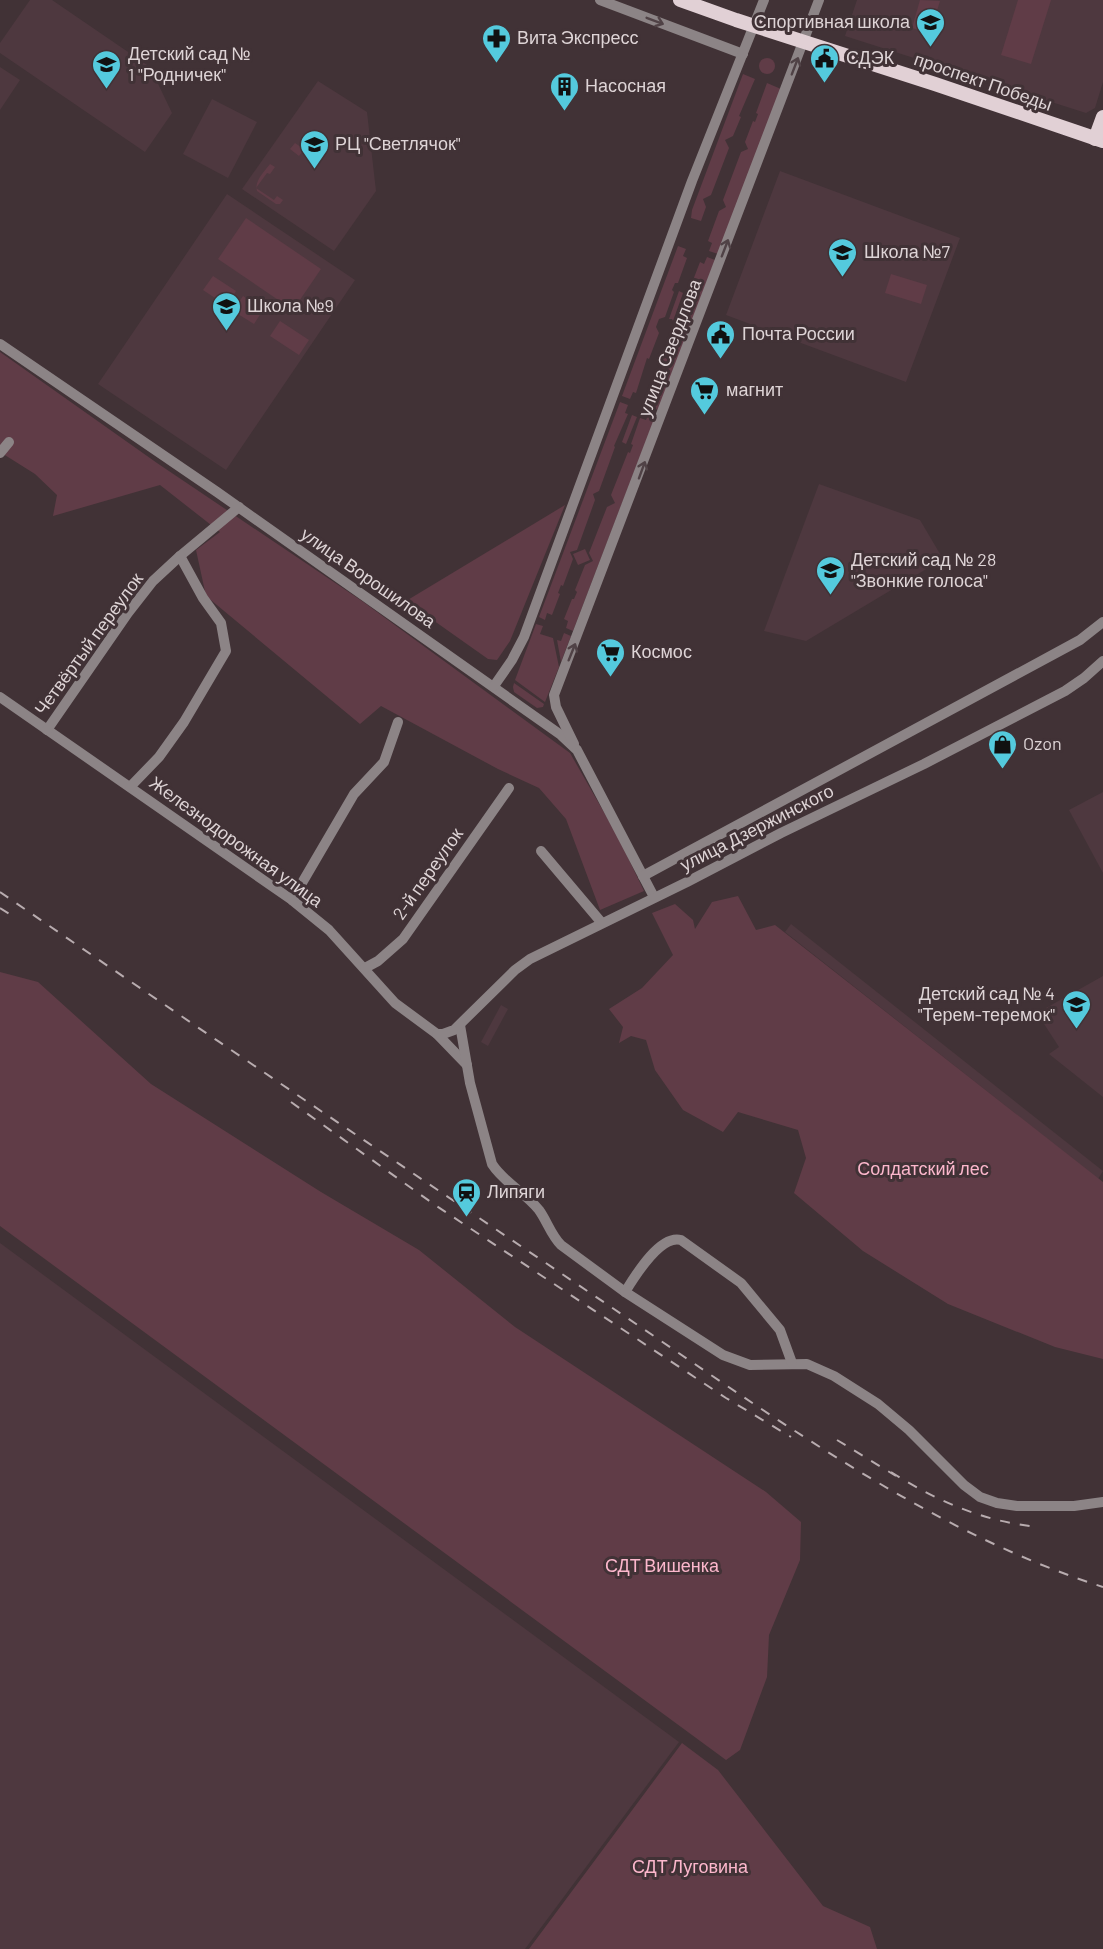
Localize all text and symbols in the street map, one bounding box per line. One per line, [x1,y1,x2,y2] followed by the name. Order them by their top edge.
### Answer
[915,6,947,48] school or university icon: Спортивная школа
[754,10,911,32] place label: Спортивная школа
[645,16,664,27] one-way arrow
[480,22,512,64] pharmacy icon: Вита Экспресс
[517,26,639,48] place label: Вита Экспресс
[128,42,251,85] place label: Детский сад № 1 "Родничек"
[809,42,841,84] public building icon: СДЭК
[846,46,895,68] place label: СДЭК
[911,47,1055,115] street label: проспект Победы
[91,48,123,90] school or university icon: Детский сад № 1 "Родничек"
[790,57,801,76] one-way arrow
[548,70,580,112] building icon: Насосная
[585,74,666,96] place label: Насосная
[298,128,330,170] school or university icon: РЦ "Светлячок"
[335,132,461,154] place label: РЦ "Светлячок"
[827,236,859,278] school or university icon: Школа №7
[721,240,732,258] one-way arrow
[864,240,951,262] place label: Школа №7
[633,275,706,420] street label: улица Свердлова
[210,290,242,332] school or university icon: Школа №9
[247,294,334,316] place label: Школа №9
[705,318,737,360] public building icon: Почта России
[742,322,855,344] place label: Почта России
[689,374,721,416] supermarket icon: магнит
[726,378,783,400] place label: магнит
[637,461,648,480] one-way arrow
[297,522,441,633] street label: улица Ворошилова
[851,548,996,591] place label: Детский сад № 28 "Звонкие голоса"
[814,554,846,596] school or university icon: Детский сад № 28 "Звонкие голоса"
[29,568,147,719] street label: Четвёртый переулок
[594,636,626,678] supermarket icon: Космос
[631,640,692,662] place label: Космос
[567,643,578,662] one-way arrow
[986,728,1018,770] shop icon: Ozon
[1023,732,1062,754] place label: Ozon
[146,771,328,912] street label: Железнодорожная улица
[676,779,837,875] street label: улица Дзержинского
[387,823,467,924] street label: 2-й переулок
[918,982,1055,1025] place label: Детский сад № 4 "Терем-теремок"
[1060,988,1092,1030] school or university icon: Детский сад № 4 "Терем-теремок"
[857,1157,989,1179] park label: Солдатский лес
[450,1176,482,1218] station icon: Липяги
[487,1180,545,1202] place label: Липяги
[605,1554,720,1576] park label: СДТ Вишенка
[632,1855,749,1877] park label: СДТ Луговина

